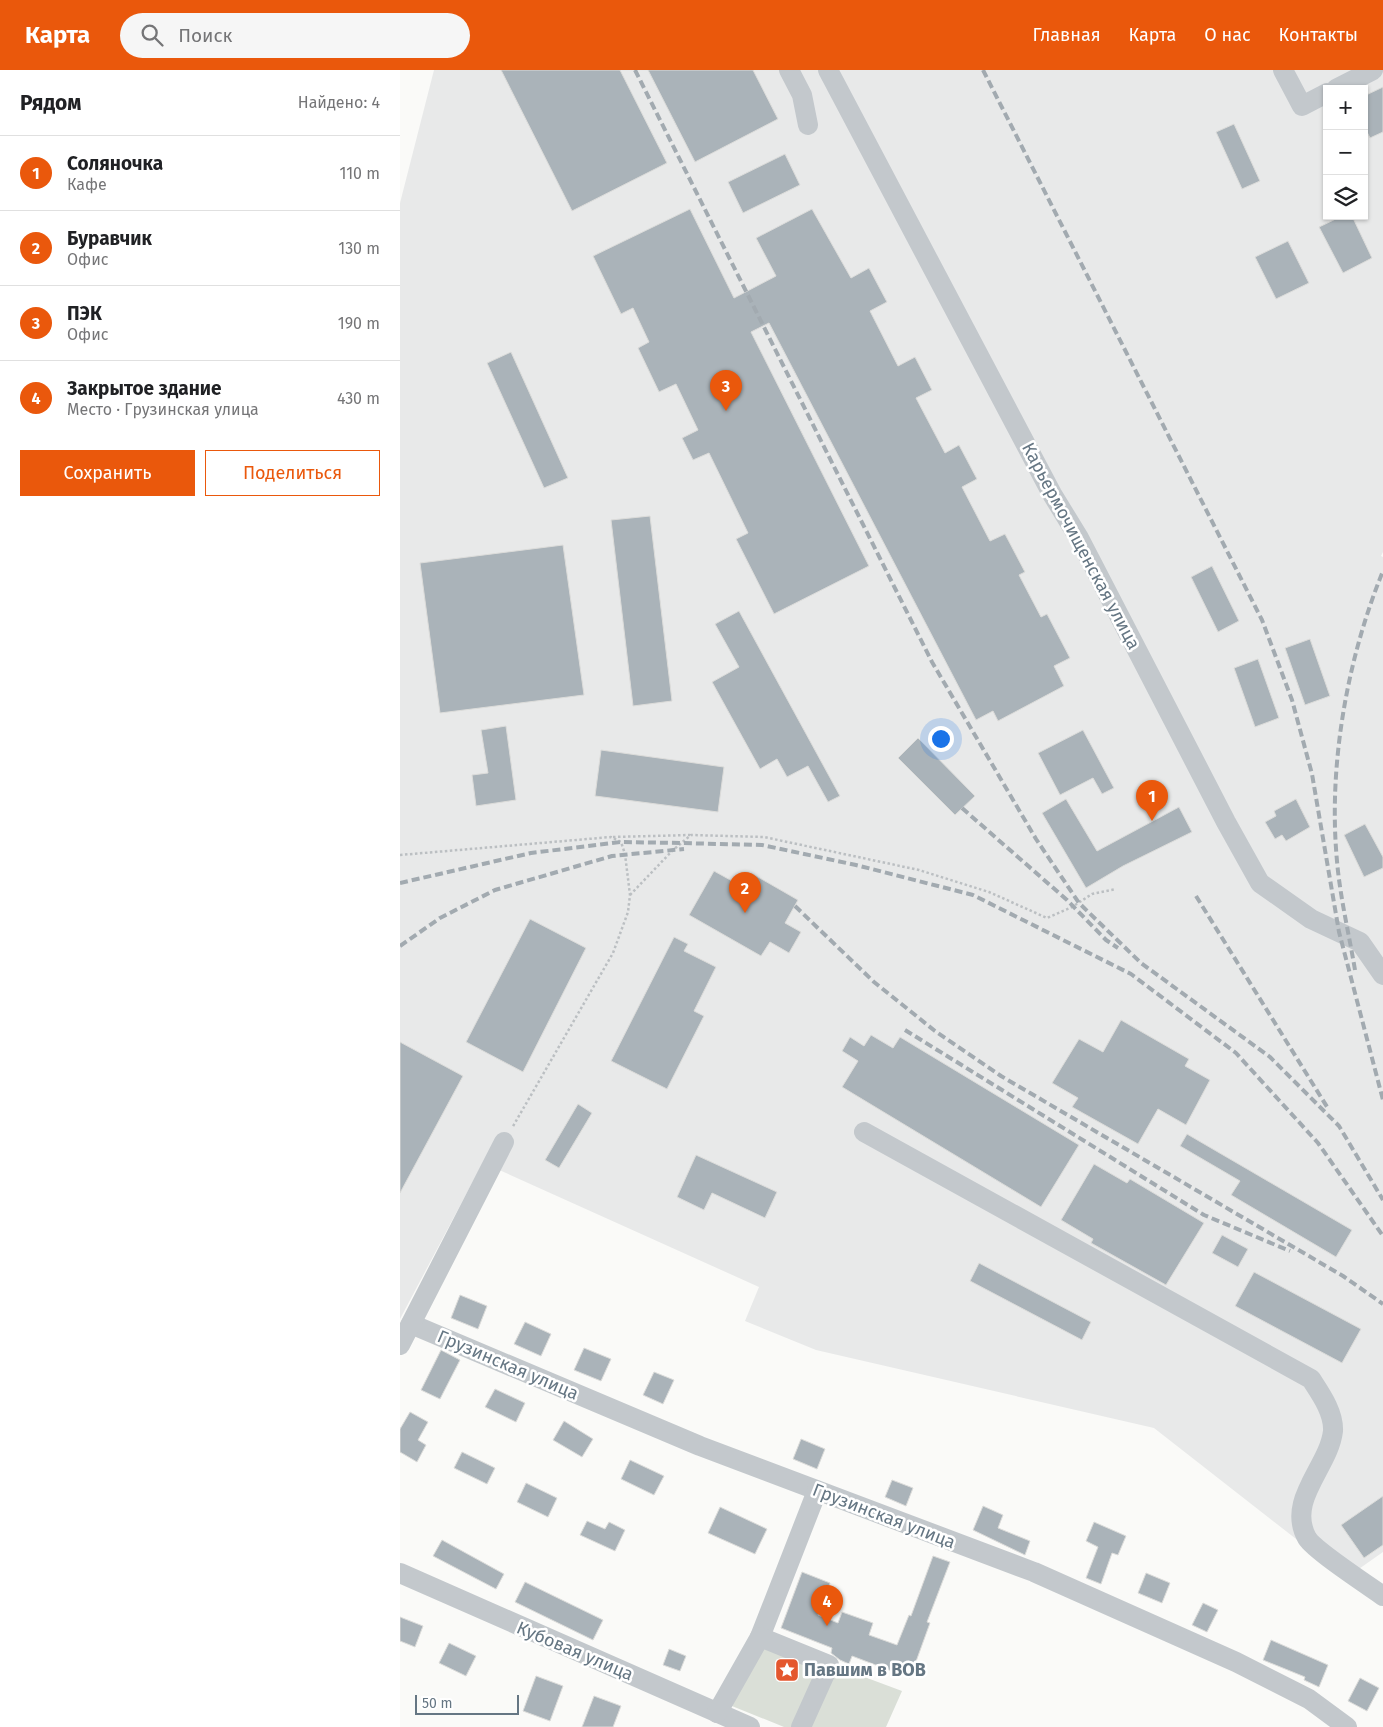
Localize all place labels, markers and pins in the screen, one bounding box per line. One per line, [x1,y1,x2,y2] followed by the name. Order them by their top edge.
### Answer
[710,370,742,411] pin: 3
[1136,780,1168,821] pin: 1
[729,872,761,913] pin: 2
[811,1585,843,1626] pin: 4
[774,1657,800,1683] place icon: Павшим в ВОВ
[804,1659,926,1681] place label: Павшим в ВОВ

